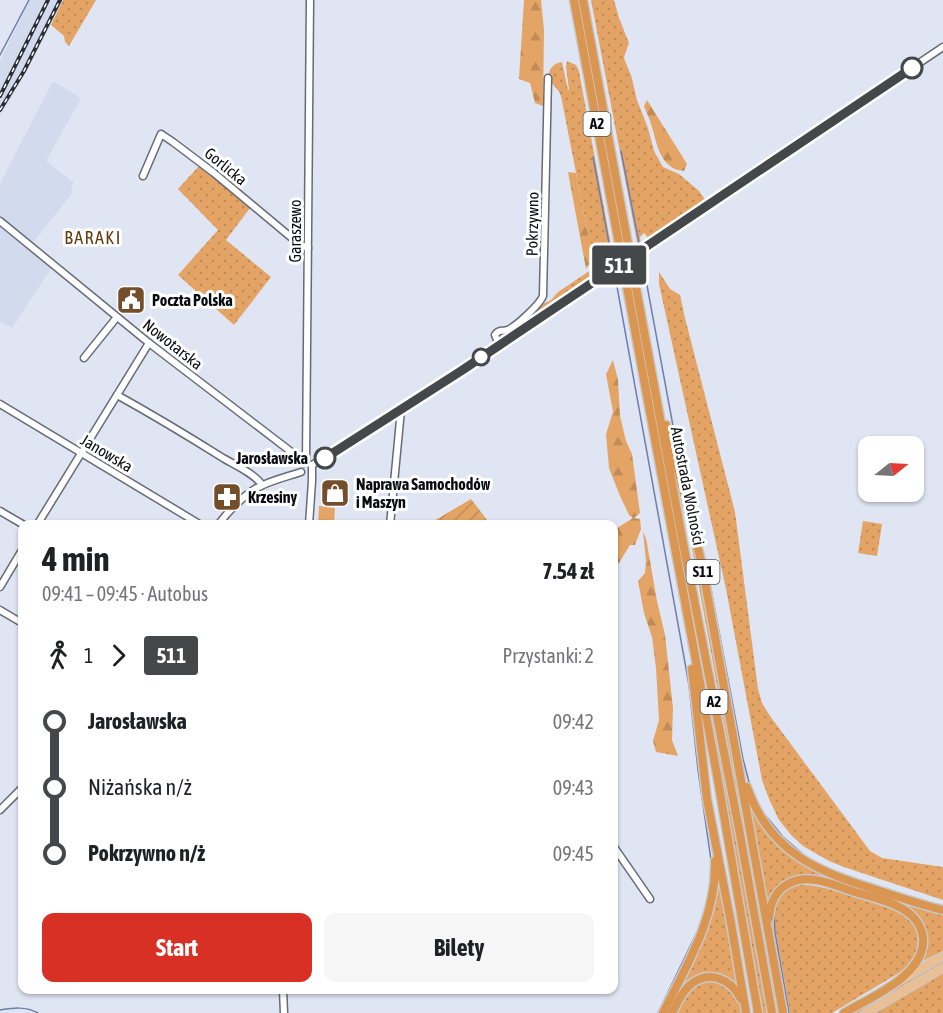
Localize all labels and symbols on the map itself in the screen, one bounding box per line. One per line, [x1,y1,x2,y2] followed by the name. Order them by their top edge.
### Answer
[901,57,923,79] unlabelled marker
[584,112,610,136] road number: A2
[201,144,251,188] street label: Gorlicka
[522,192,543,256] street label: Pokrzywno
[286,199,304,263] street label: Garaszewo
[64,227,122,248] district label: BARAKI
[584,246,654,284] line badge: 511
[115,284,147,316] public building icon: Poczta Polska
[152,291,233,309] place label: Poczta Polska
[140,315,206,373] street label: Nowotarska
[472,348,490,366] unlabelled marker
[668,425,708,547] street label: Autostrada Wolności
[78,431,136,475] street label: Janowska
[858,436,924,502] north arrow
[314,447,336,469] marker: Jarosławska
[235,449,308,467] place label: Jarosławska
[356,475,491,511] place label: Naprawa Samochodów i Maszyn
[319,477,351,509] shop icon: Naprawa Samochodów i Maszyn
[211,481,243,513] pharmacy icon: Krzesiny
[248,488,298,506] place label: Krzesiny
[686,560,720,584] road number: S11
[700,690,728,714] road number: A2

